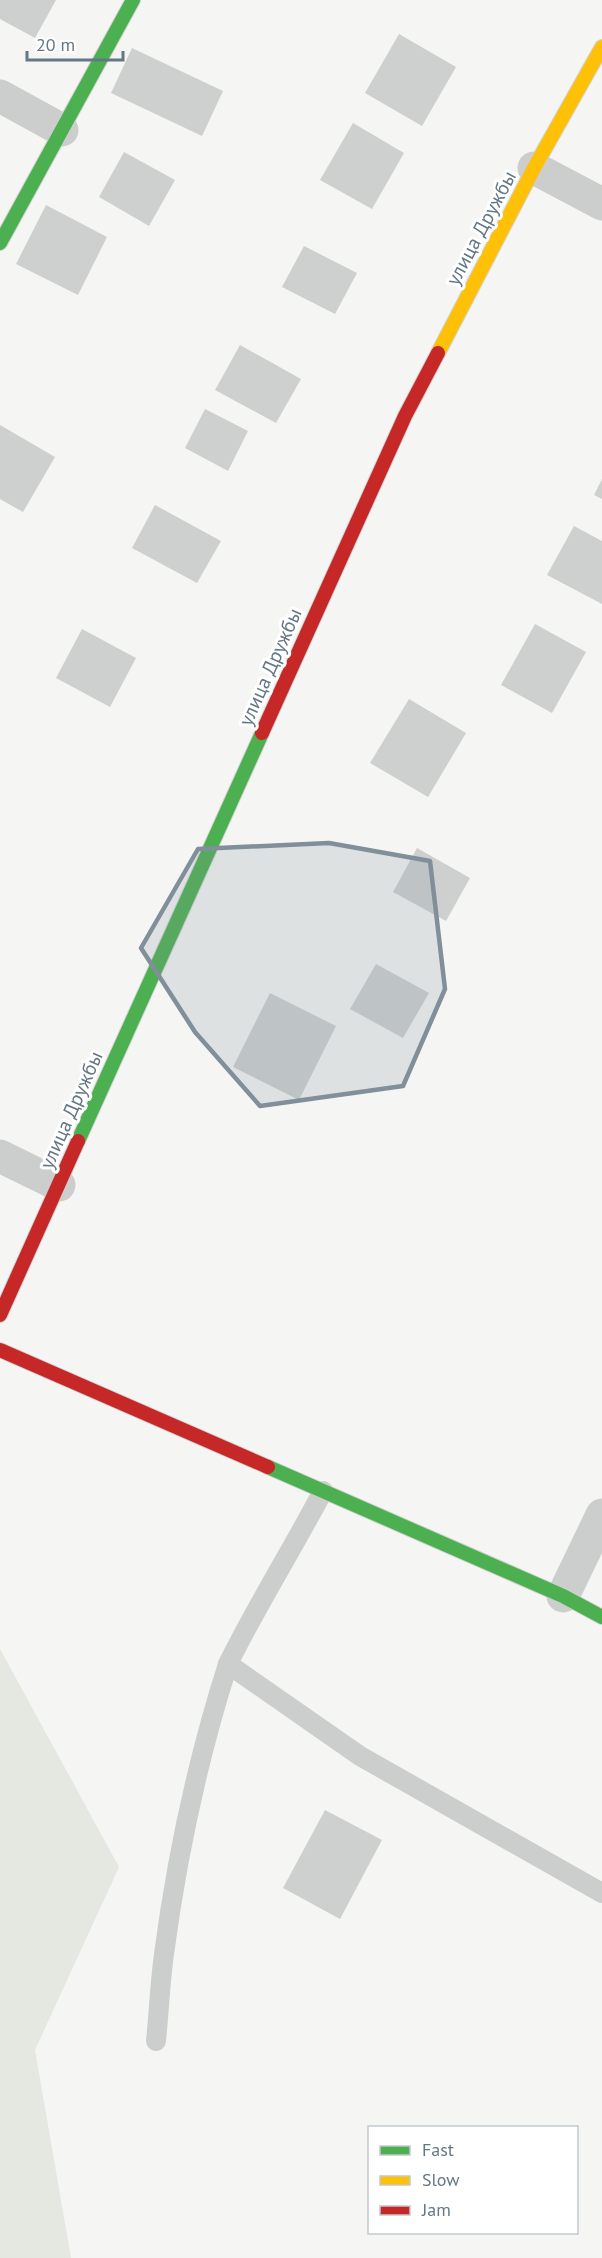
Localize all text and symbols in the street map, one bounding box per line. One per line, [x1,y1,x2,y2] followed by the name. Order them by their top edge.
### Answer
[27,24,123,62] scale bar
[36,33,75,56] text: 20 m
[440,166,522,290] street label: улица Дружбы
[232,604,308,730] street label: улица Дружбы
[33,1047,109,1173] street label: улица Дружбы
[368,2126,578,2234] legend
[422,2138,454,2161] text: Fast
[422,2168,460,2191] text: Slow
[421,2198,451,2221] text: Jam

